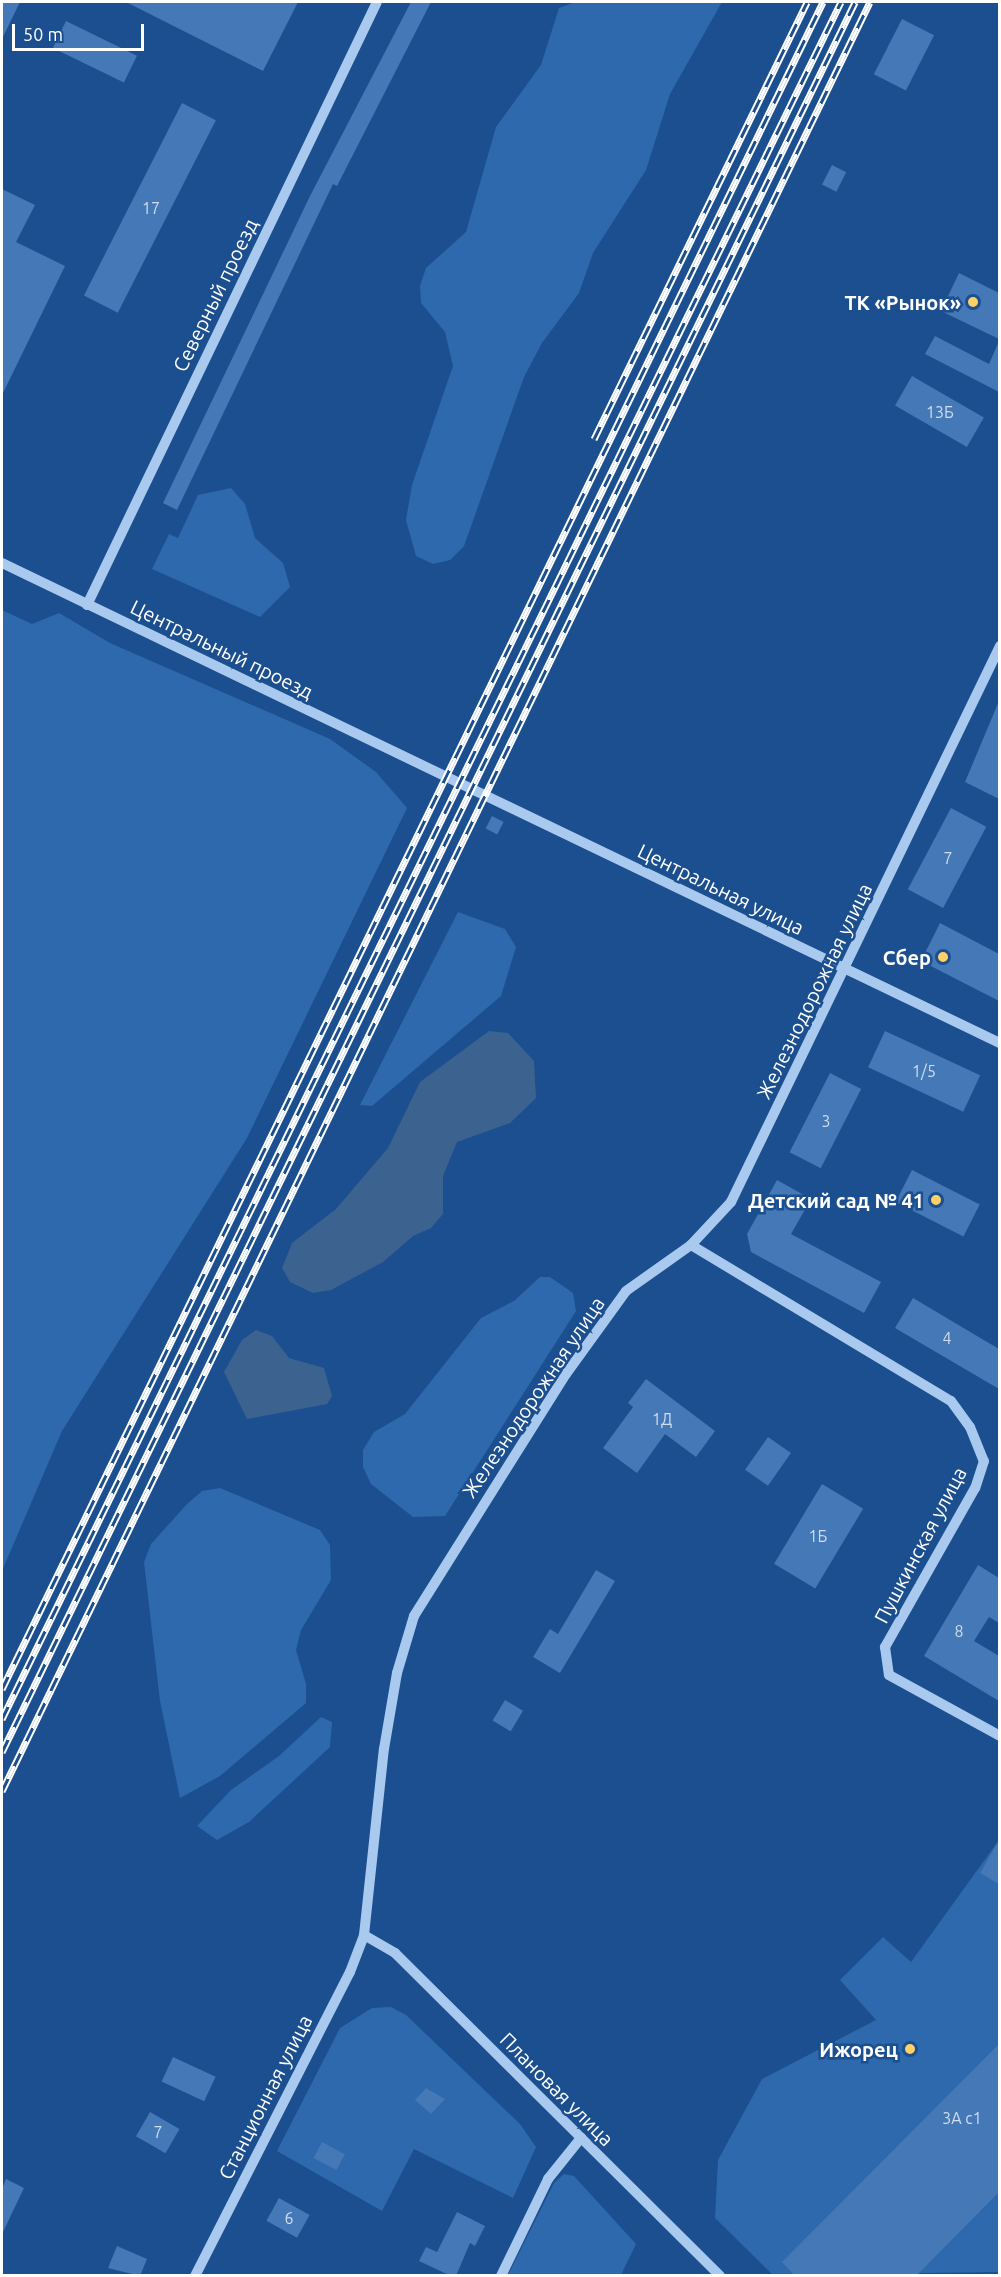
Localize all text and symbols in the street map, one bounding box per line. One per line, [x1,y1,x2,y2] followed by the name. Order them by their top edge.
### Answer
[15,12,147,50] scale bar
[23,24,63,44] text: 50 m
[142,198,160,218] house number: 17
[168,215,262,375] street label: Северный проезд
[844,290,961,314] place label: ТК «Рынок»
[966,295,980,309] marker: ТК «Рынок»
[926,402,954,422] house number: 13Б
[127,594,317,704] street label: Центральный проезд
[634,838,808,940] street label: Центральная улица
[943,848,953,868] house number: 7
[751,879,877,1103] street label: Железнодорожная улица
[883,945,931,969] place label: Сбер
[936,950,950,964] marker: Сбер
[912,1061,936,1081] house number: 1/5
[821,1111,831,1131] house number: 3
[748,1188,924,1212] place label: Детский сад № 41
[929,1193,943,1207] marker: Детский сад № 41
[457,1292,609,1502] street label: Железнодорожная улица
[942,1328,952,1348] house number: 4
[652,1409,672,1429] house number: 1Д
[869,1463,971,1627] street label: Пушкинская улица
[809,1526,827,1546] house number: 1Б
[954,1621,964,1641] house number: 8
[213,2011,317,2183] street label: Станционная улица
[495,2027,619,2151] street label: Плановая улица
[819,2037,898,2061] place label: Ижорец
[903,2042,917,2056] marker: Ижорец
[942,2108,982,2128] house number: 3А с1
[153,2122,163,2142] house number: 7
[284,2208,294,2228] house number: 6

